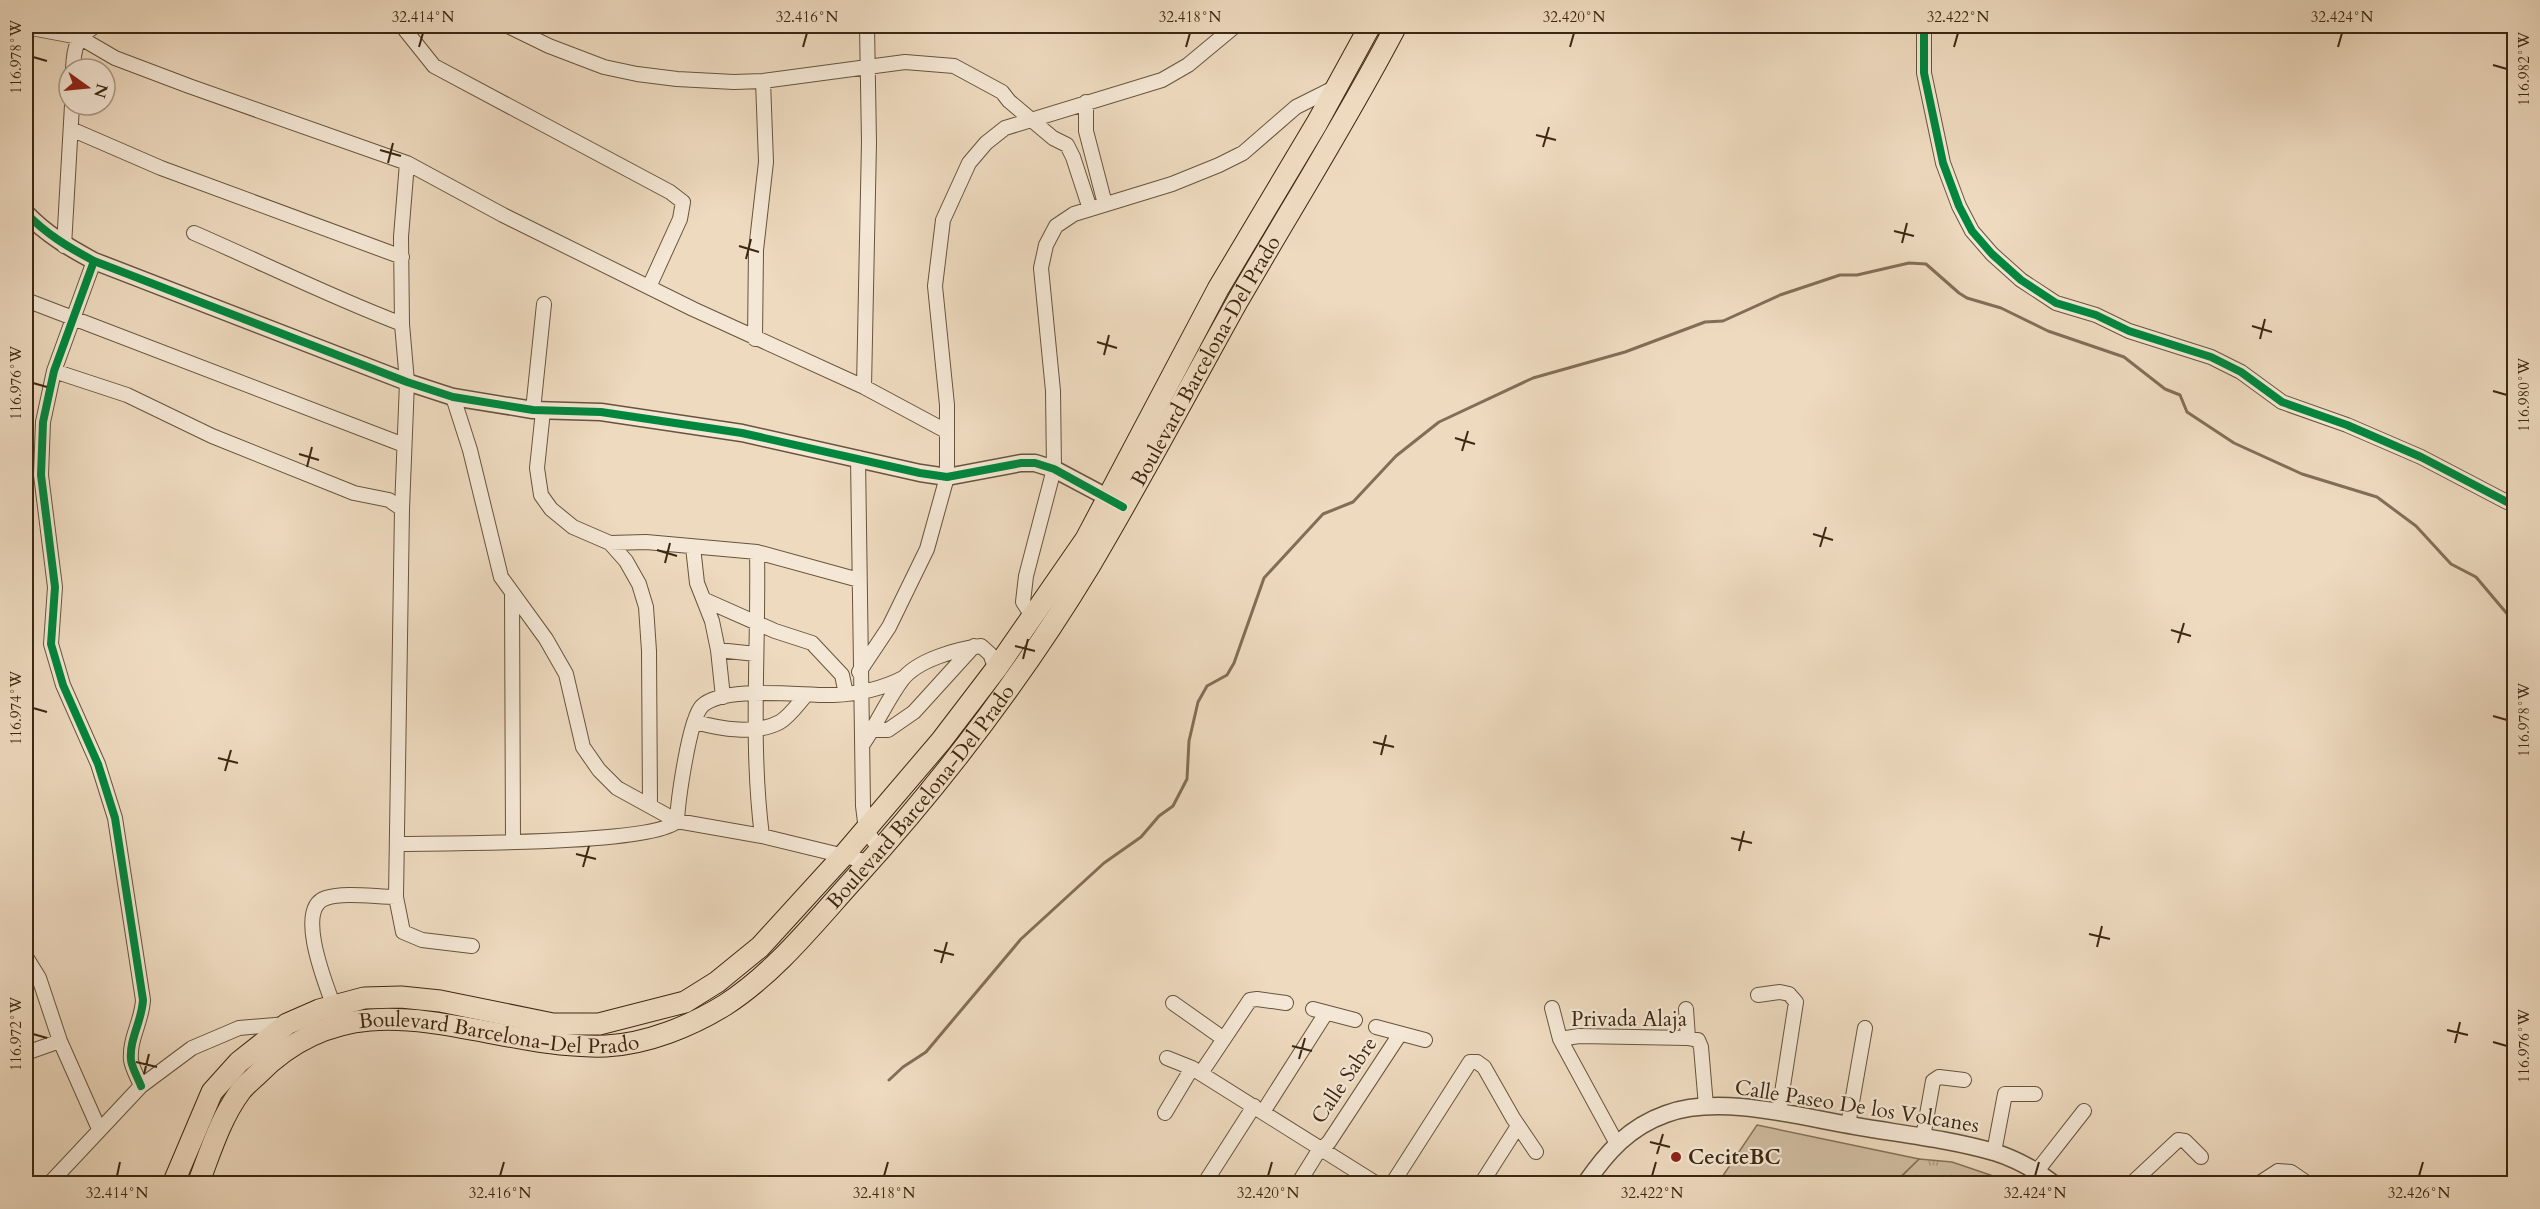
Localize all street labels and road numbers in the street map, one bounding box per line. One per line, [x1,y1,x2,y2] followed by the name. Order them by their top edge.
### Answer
[1124,231,1288,492] street label: Boulevard Barcelona-Del Prado
[820,679,1022,915] street label: Boulevard Barcelona-Del Prado
[357,1005,642,1061] street label: Boulevard Barcelona-Del Prado
[1571,1005,1687,1034] street label: Privada Alaja
[1305,1031,1384,1129] street label: Calle Sabre
[1733,1073,1981,1140] street label: Calle Paseo De los Volcanes

